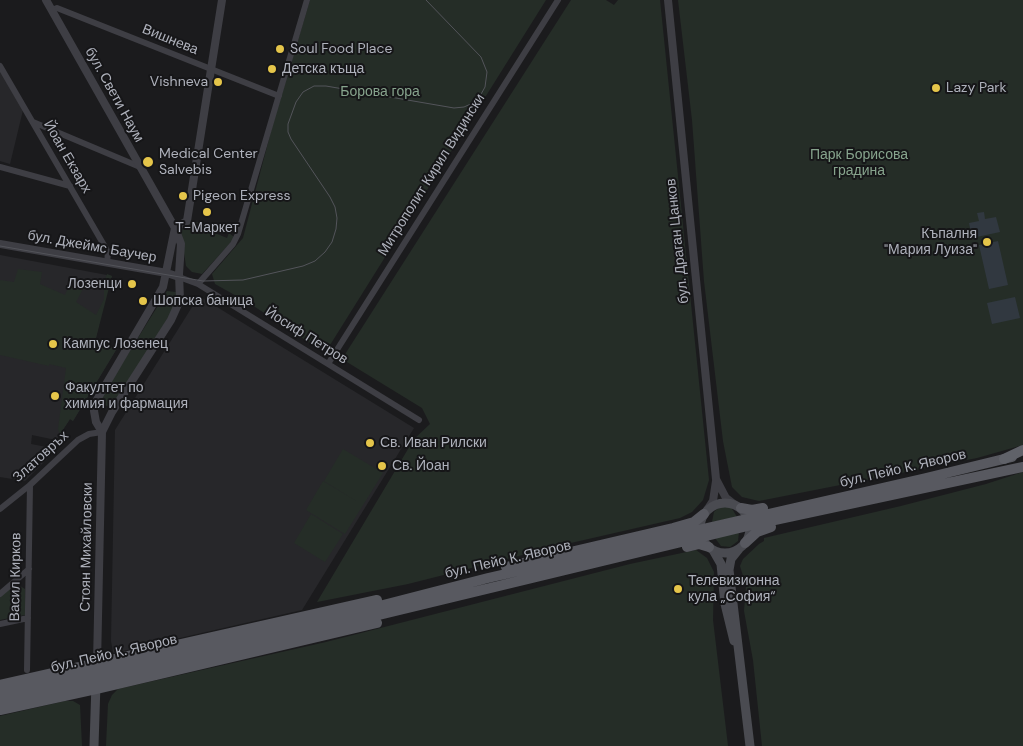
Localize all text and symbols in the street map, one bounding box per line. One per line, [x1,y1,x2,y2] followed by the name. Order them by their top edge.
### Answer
[140,21,200,59] street label: Вишнева
[290,41,392,57] place label: Soul Food Place
[274,43,286,55] marker: Soul Food Place
[81,45,147,145] street label: бул. Свети Наум
[282,61,364,77] place label: Детска къща
[266,63,278,75] marker: Детска къща
[150,74,208,90] place label: Vishneva
[212,76,224,88] marker: Vishneva
[946,80,1007,96] place label: Lazy Park
[930,82,942,94] marker: Lazy Park
[340,84,420,100] park label: Борова гора
[375,91,489,259] street label: Митрополит Кирил Видински
[39,117,95,197] street label: Йоан Екзарх
[159,146,258,178] place label: Medical Center Salvebis
[810,147,908,180] park label: Парк Борисова градина
[141,155,155,169] marker: Medical Center Salvebis
[663,178,693,304] street label: бул. Драган Цанков
[193,188,291,204] place label: Pigeon Express
[177,190,189,202] marker: Pigeon Express
[201,206,213,218] marker: Т-Маркет
[175,220,239,236] place label: Т-Маркет
[884,226,977,258] place label: Къпалня "Мария Луиза"
[26,227,158,267] street label: бул. Джеймс Баучер
[981,236,993,248] marker: Къпалня "Мария Луиза"
[68,276,122,292] place label: Лозенци
[126,278,138,290] marker: Лозенци
[153,293,253,309] place label: Шопска баница
[137,295,149,307] marker: Шопска баница
[261,304,351,368] street label: Йосиф Петров
[63,336,168,352] place label: Кампус Лозенец
[47,338,59,350] marker: Кампус Лозенец
[65,380,188,412] place label: Факултет по химия и фармация
[49,390,61,402] marker: Факултет по химия и фармация
[10,428,72,486] street label: Златовръх
[380,435,487,451] place label: Св. Иван Рилски
[364,437,376,449] marker: Св. Иван Рилски
[838,446,968,492] street label: бул. Пейо К. Яворов
[392,458,449,474] place label: Св. Йоан
[376,460,388,472] marker: Св. Йоан
[77,482,97,612] street label: Стоян Михайловски
[7,532,25,622] street label: Васил Кирков
[443,537,573,583] street label: бул. Пейо К. Яворов
[688,573,780,606] place label: Телевизионна кула „София“
[672,583,684,595] marker: Телевизионна кула „София“
[49,631,179,677] street label: бул. Пейо К. Яворов

